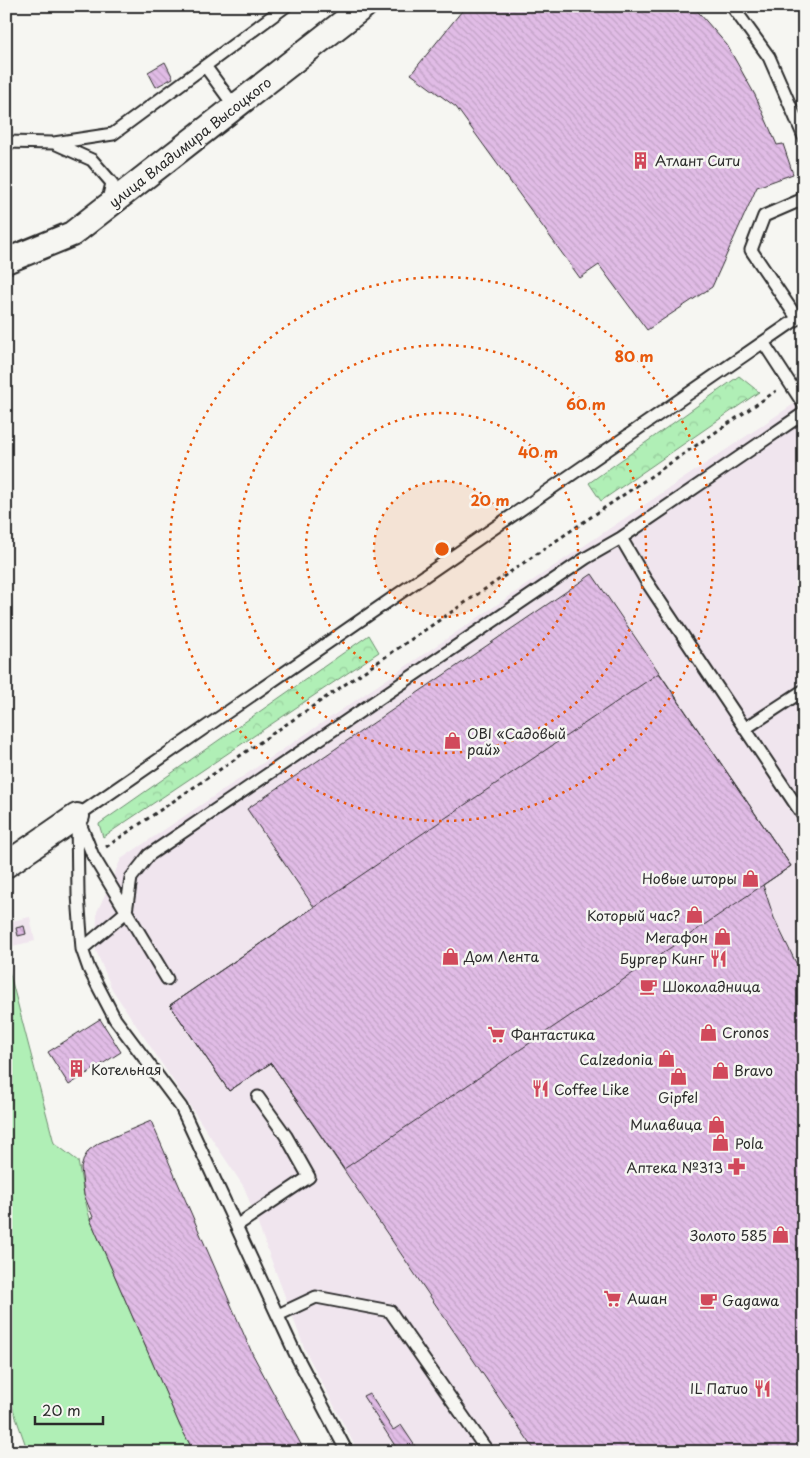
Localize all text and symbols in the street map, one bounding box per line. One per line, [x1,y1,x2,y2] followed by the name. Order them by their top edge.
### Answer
[104,72,276,212] street label: улица Владимира Высоцкого
[631,150,651,170] building icon: Атлант Сити
[655,150,740,171] place label: Атлант Сити
[614,344,654,367] text: 80 m
[566,392,606,415] text: 60 m
[518,440,558,463] text: 40 m
[471,488,509,511] text: 20 m
[433,540,451,558] centre of rings
[467,723,566,760] place label: OBI «Садовый рай»
[443,731,463,751] shop icon: OBI «Садовый рай»
[642,868,737,889] place label: Новые шторы
[741,868,761,888] shop icon: Новые шторы
[587,905,680,926] place label: Который час?
[684,905,704,925] shop icon: Который час?
[645,927,708,948] place label: Мегафон
[712,927,732,947] shop icon: Мегафон
[440,946,460,966] shop icon: Дом Лента
[463,946,539,967] place label: Дом Лента
[620,948,705,969] place label: Бургер Кинг
[708,948,728,968] restaurant icon: Бургер Кинг
[638,976,658,996] cafe icon: Шоколадница
[662,976,760,997] place label: Шоколадница
[698,1022,718,1042] shop icon: Cronos
[722,1022,769,1043] place label: Cronos
[487,1024,507,1044] supermarket icon: Фантастика
[511,1024,595,1045] place label: Фантастика
[579,1049,653,1070] place label: Calzedonia
[657,1049,677,1069] shop icon: Calzedonia
[67,1059,87,1079] building icon: Котельная
[91,1059,161,1080] place label: Котельная
[710,1060,730,1080] shop icon: Bravo
[734,1060,773,1081] place label: Bravo
[668,1067,688,1087] shop icon: Gipfel
[530,1079,550,1099] restaurant icon: Coffee Like
[554,1079,629,1100] place label: Coffee Like
[658,1087,698,1108] place label: Gipfel
[630,1114,702,1135] place label: Милавица
[706,1114,726,1134] shop icon: Милавица
[711,1133,731,1153] shop icon: Pola
[735,1133,764,1154] place label: Pola
[626,1157,723,1178] place label: Аптека №313
[727,1157,747,1177] pharmacy icon: Аптека №313
[690,1225,767,1246] place label: Золото 585
[771,1225,791,1245] shop icon: Золото 585
[603,1288,623,1308] supermarket icon: Ашан
[627,1288,667,1309] place label: Ашан
[698,1290,718,1310] cafe icon: Gagawa
[722,1290,779,1311] place label: Gagawa
[690,1378,748,1399] place label: IL Патио
[752,1378,772,1398] restaurant icon: IL Патио
[35,1393,102,1425] scale bar
[42,1398,81,1421] text: 20 m

